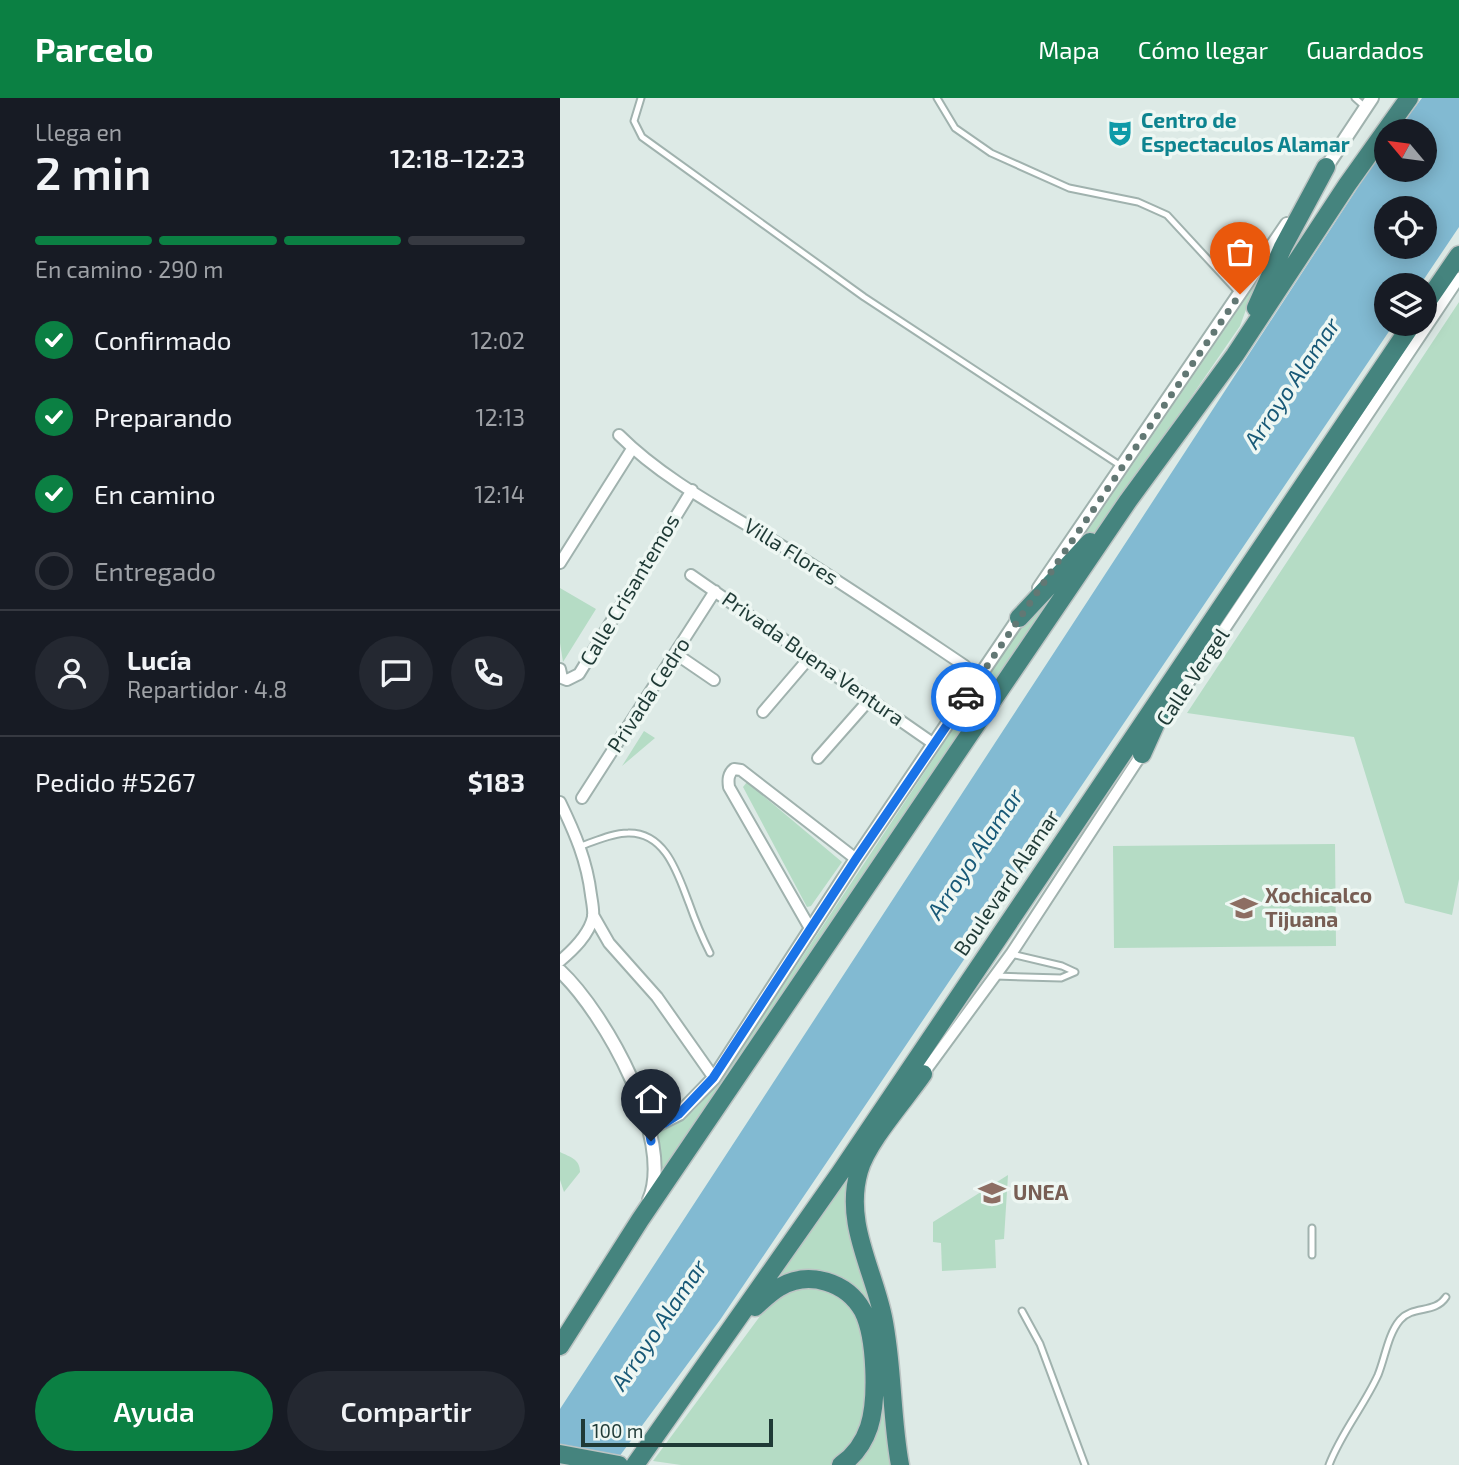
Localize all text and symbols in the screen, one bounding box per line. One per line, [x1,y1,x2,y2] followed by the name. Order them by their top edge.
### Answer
[35,29,153,69] text: Parcelo
[1038,35,1100,64] text: Mapa
[1138,35,1268,64] text: Cómo llegar
[1306,35,1424,64] text: Guardados
[1141,107,1350,156] place label: Centro de Espectaculos Alamar
[35,118,122,146] text: Llega en
[1105,118,1135,148] theatre icon: Centro de Espectaculos Alamar
[1374,119,1437,182] north arrow
[1374,119,1437,336] map controls
[390,142,525,173] text: 12:18–12:23
[35,144,151,199] text: 2 min
[1374,196,1437,259] button: locate
[1210,222,1270,294] pin
[1221,233,1259,271] icon: bag
[35,255,223,283] text: En camino · 290 m
[1374,273,1437,336] button: layers
[1237,311,1346,454] water label: Arroyo Alamar
[35,321,73,359] icon: check
[94,324,232,355] text: Confirmado
[471,326,525,354] text: 12:02
[35,398,73,436] icon: check
[94,401,232,432] text: Preparando
[476,403,525,431] text: 12:13
[35,475,73,513] icon: check
[94,478,216,509] text: En camino
[474,480,525,508] text: 12:14
[574,509,684,669] street label: Calle Crisantemos
[740,512,843,589] street label: Villa Flores
[94,555,216,586] text: Entregado
[718,585,910,730] street label: Privada Buena Ventura
[1150,622,1234,730] street label: Calle Vergel
[601,632,694,756] street label: Privada Cedro
[35,636,109,710] button: person
[359,636,433,710] button: chat
[451,636,525,710] button: phone
[127,644,192,675] text: Lucía
[931,662,1001,732] courier
[127,675,287,703] text: Repartidor · 4.8
[947,678,985,716] icon: car
[35,766,196,797] text: Pedido #5267
[468,766,525,797] text: $183
[920,782,1029,925] water label: Arroyo Alamar
[948,804,1064,960] street label: Boulevard Alamar
[1265,882,1372,931] place label: Xochicalco Tijuana
[1229,893,1259,923] school or university icon: Xochicalco Tijuana
[621,1069,681,1141] pin
[632,1080,670,1118] icon: home
[977,1178,1007,1208] school or university icon: UNEA
[1013,1179,1069,1204] place label: UNEA
[604,1253,713,1396] water label: Arroyo Alamar
[35,1371,273,1451] button: Ayuda
[287,1371,525,1451] button: Compartir
[581,1416,774,1448] scale bar
[592,1419,643,1442] text: 100 m

